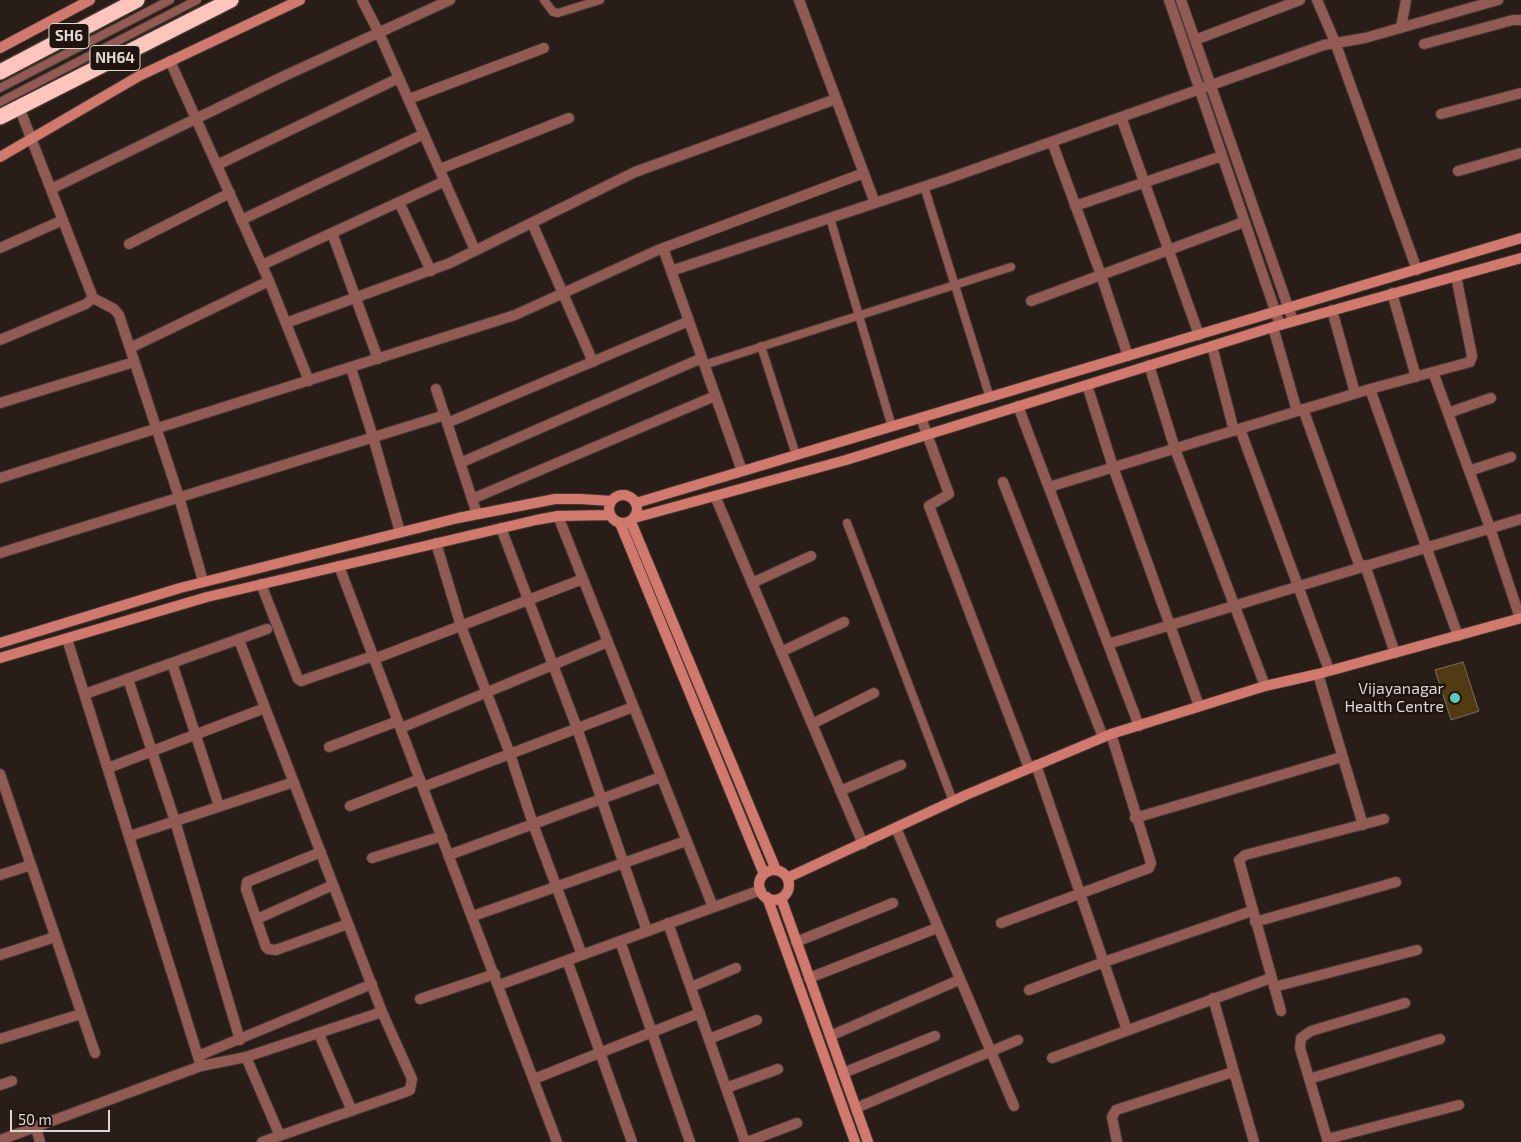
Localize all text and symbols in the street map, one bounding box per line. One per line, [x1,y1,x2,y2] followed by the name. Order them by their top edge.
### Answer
[49,24,89,48] road number: SH6
[90,46,140,70] road number: NH64
[1344,679,1444,717] place label: Vijayanagar Health Centre
[1448,691,1462,705] marker: Vijayanagar Health Centre
[12,1100,112,1132] scale bar
[18,1110,52,1128] text: 50 m

